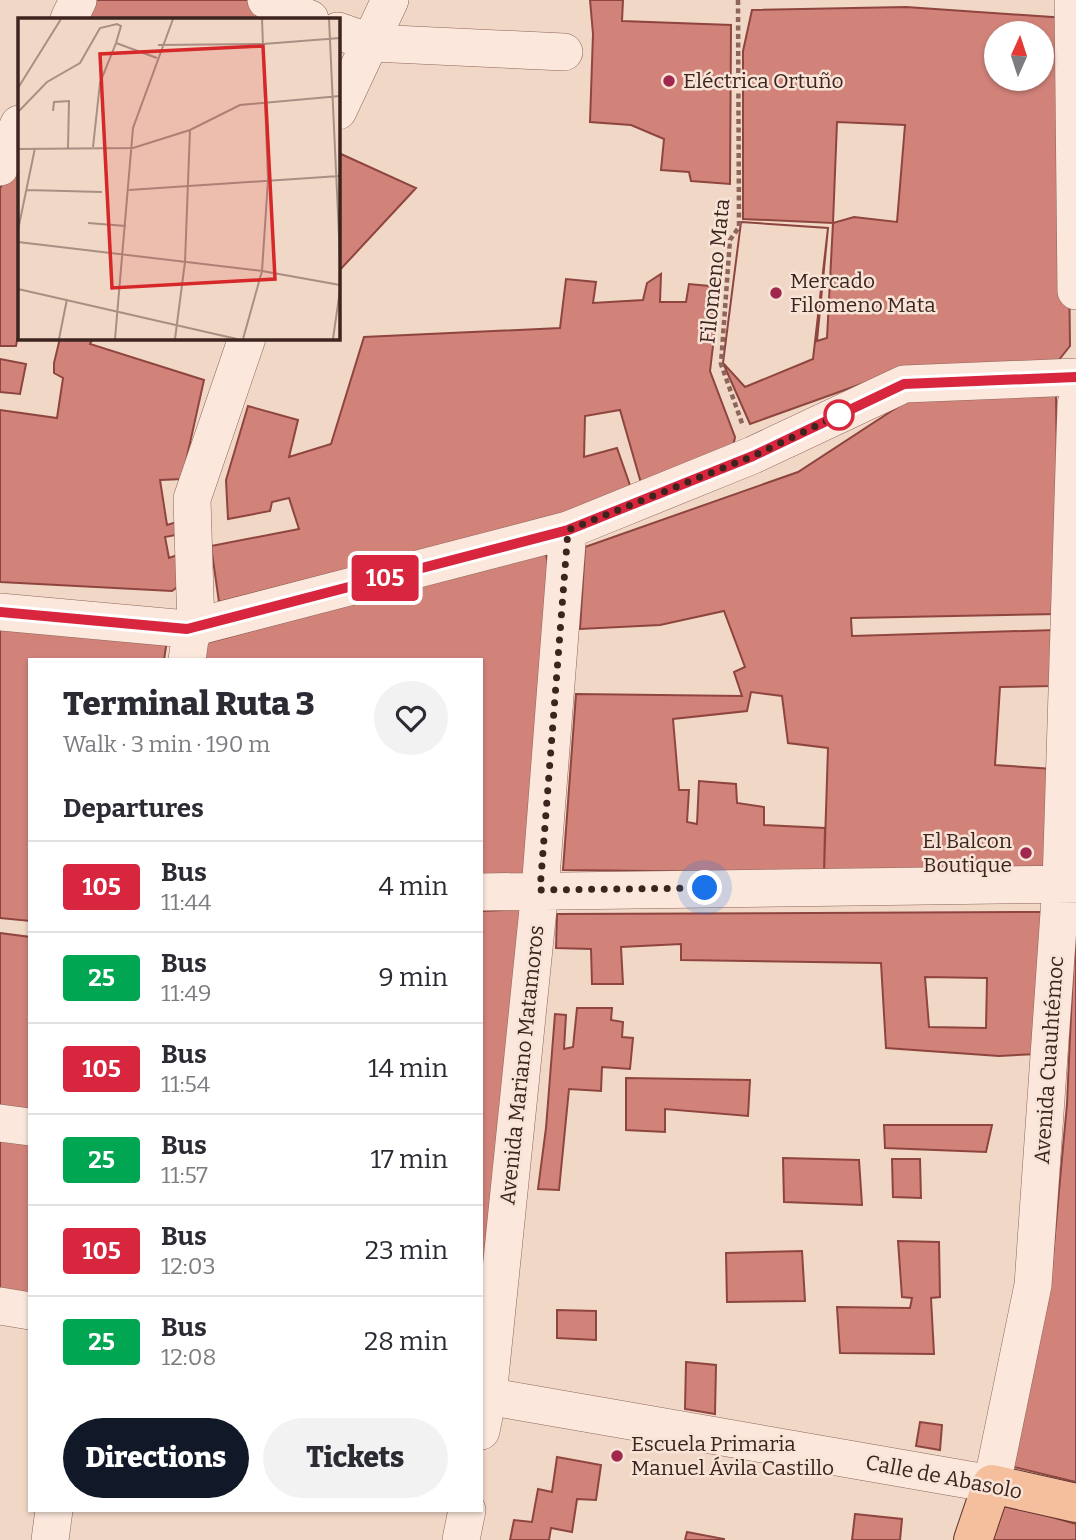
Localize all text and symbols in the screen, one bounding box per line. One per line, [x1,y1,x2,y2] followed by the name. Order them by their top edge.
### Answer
[18,18,340,340] inset map
[984,21,1054,91] north arrow
[984,21,1054,91] map controls
[683,68,844,94] place label: Eléctrica Ortuño
[661,73,677,89] marker: Eléctrica Ortuño
[694,197,736,345] street label: Filomeno Mata
[790,268,936,318] place label: Mercado Filomeno Mata
[768,285,784,301] marker: Mercado Filomeno Mata
[824,400,854,430] unlabelled marker
[345,555,425,601] line badge: 105
[366,564,404,592] text: 105
[374,681,448,755] button: heart
[63,684,315,724] text: Terminal Ruta 3
[63,730,270,758] text: Walk · 3 min · 190 m
[63,793,204,824] text: Departures
[922,828,1012,878] place label: El Balcon Boutique
[1018,845,1034,861] marker: El Balcon Boutique
[161,857,207,888] text: Bus
[687,870,722,905] your location
[379,871,448,902] text: 4 min
[82,873,121,901] text: 105
[161,888,212,916] text: 11:44
[494,924,550,1206] street label: Avenida Mariano Matamoros
[161,948,207,979] text: Bus
[1029,955,1069,1165] street label: Avenida Cuauhtémoc
[379,962,448,993] text: 9 min
[88,964,115,992] text: 25
[161,979,211,1007] text: 11:49
[161,1039,207,1070] text: Bus
[368,1053,448,1084] text: 14 min
[82,1055,121,1083] text: 105
[161,1070,210,1098] text: 11:54
[161,1130,207,1161] text: Bus
[370,1144,448,1175] text: 17 min
[88,1146,115,1174] text: 25
[161,1161,208,1189] text: 11:57
[161,1221,207,1252] text: Bus
[365,1235,448,1266] text: 23 min
[82,1237,121,1265] text: 105
[161,1252,216,1280] text: 12:03
[161,1312,207,1343] text: Bus
[364,1326,448,1357] text: 28 min
[88,1328,115,1356] text: 25
[161,1343,216,1371] text: 12:08
[63,1418,249,1498] button: Directions
[263,1418,448,1498] button: Tickets
[631,1431,834,1481] place label: Escuela Primaria Manuel Ávila Castillo
[609,1448,625,1464] marker: Escuela Primaria Manuel Ávila Castillo
[863,1449,1025,1505] street label: Calle de Abasolo

